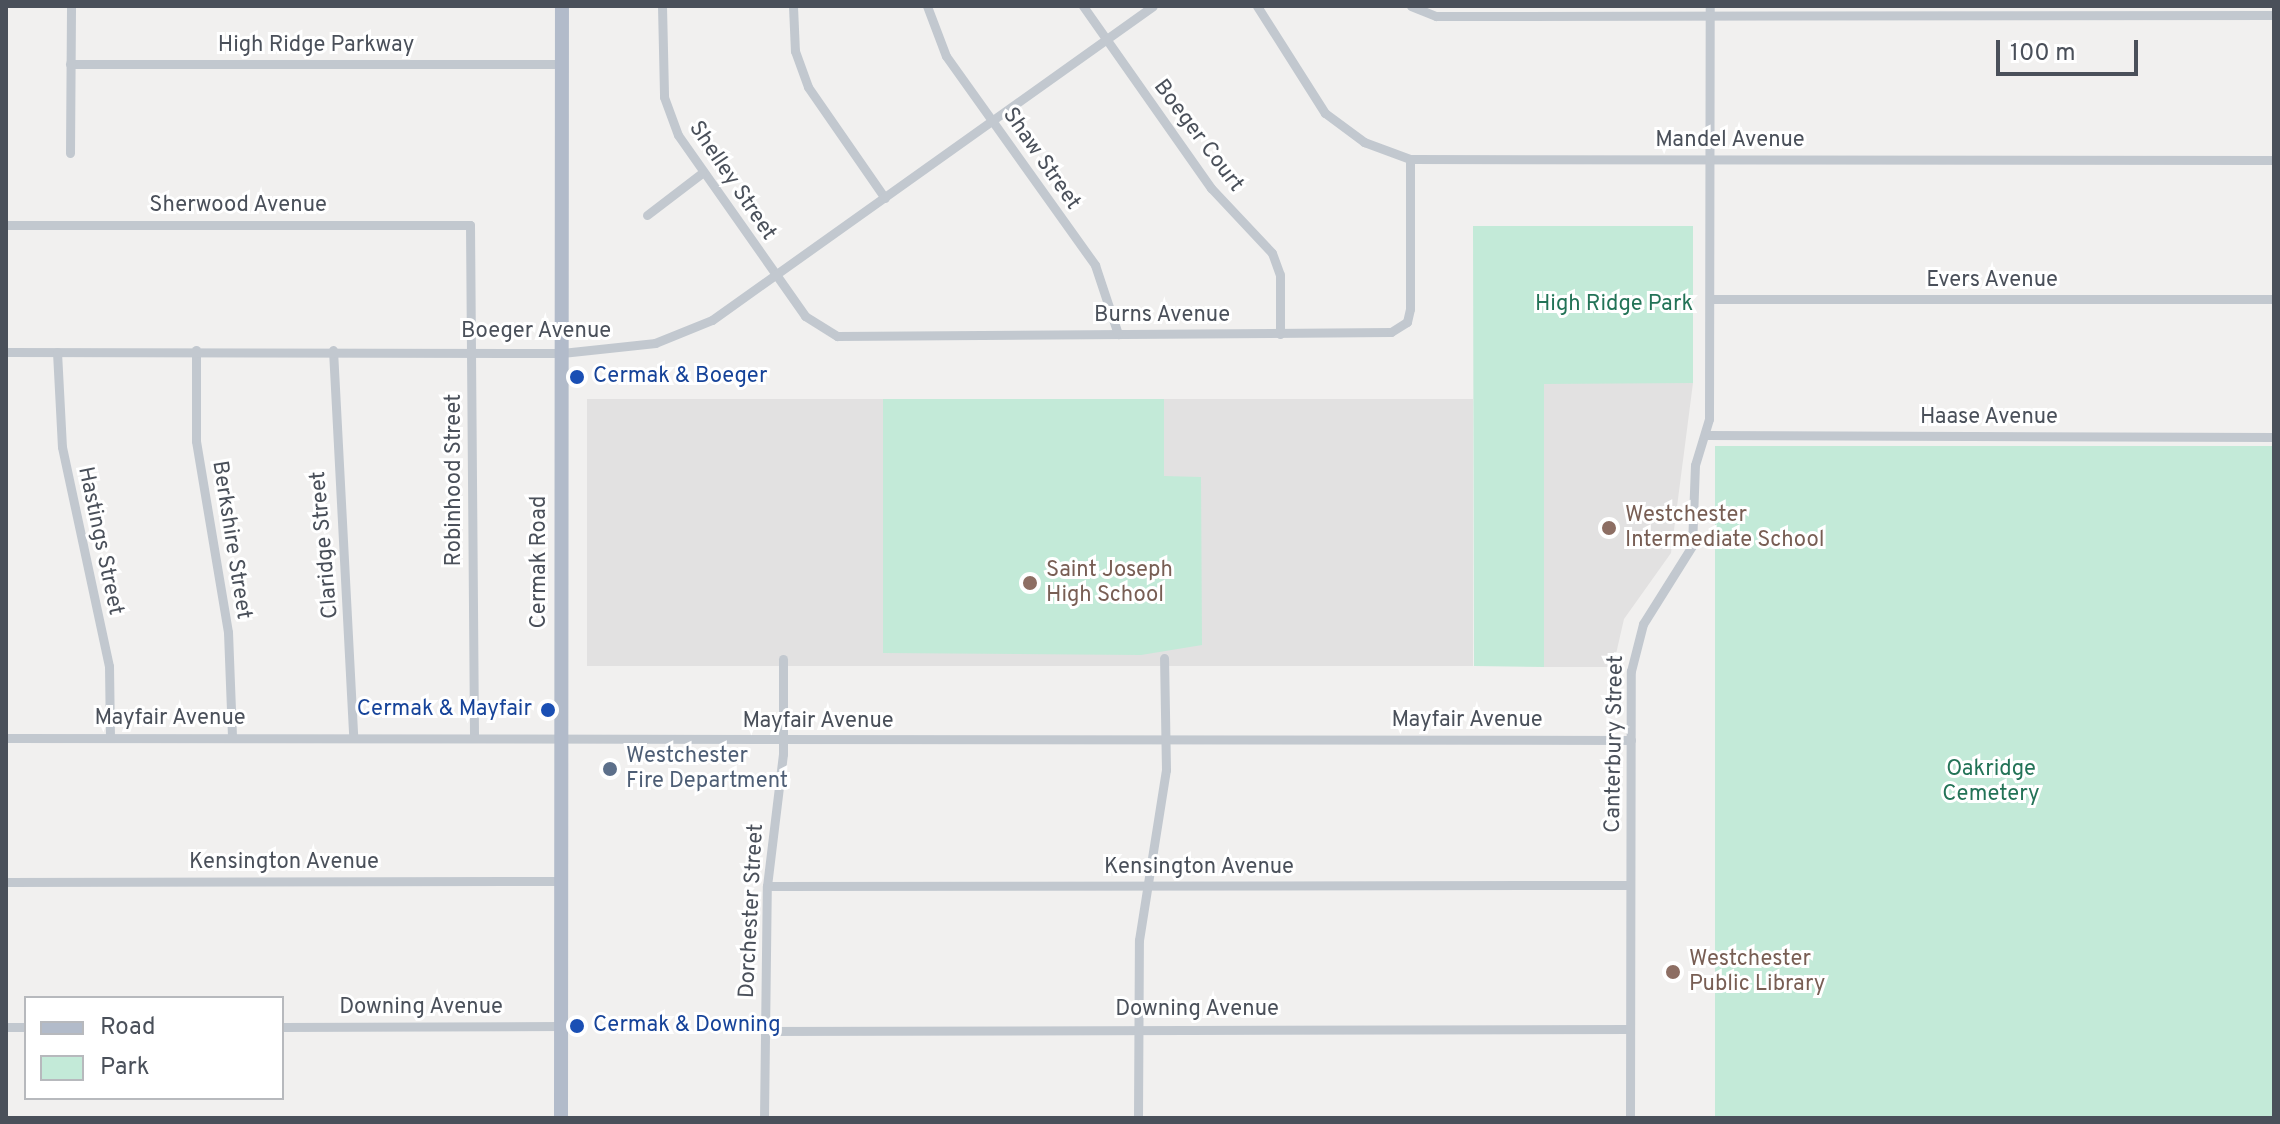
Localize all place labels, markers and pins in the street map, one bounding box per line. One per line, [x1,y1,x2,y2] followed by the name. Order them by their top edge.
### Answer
[593,364,767,390] place label: Cermak & Boeger
[568,368,586,386] marker: Cermak & Boeger
[1625,502,1825,554] place label: Westchester Intermediate School
[1600,519,1618,537] marker: Westchester Intermediate School
[1046,557,1173,608] place label: Saint Joseph High School
[1021,574,1039,592] marker: Saint Joseph High School
[357,697,532,723] place label: Cermak & Mayfair
[539,701,557,719] marker: Cermak & Mayfair
[626,743,788,794] place label: Westchester Fire Department
[601,760,619,778] marker: Westchester Fire Department
[1689,946,1825,998] place label: Westchester Public Library
[1664,963,1682,981] marker: Westchester Public Library
[593,1013,781,1039] place label: Cermak & Downing
[568,1017,586,1035] marker: Cermak & Downing

